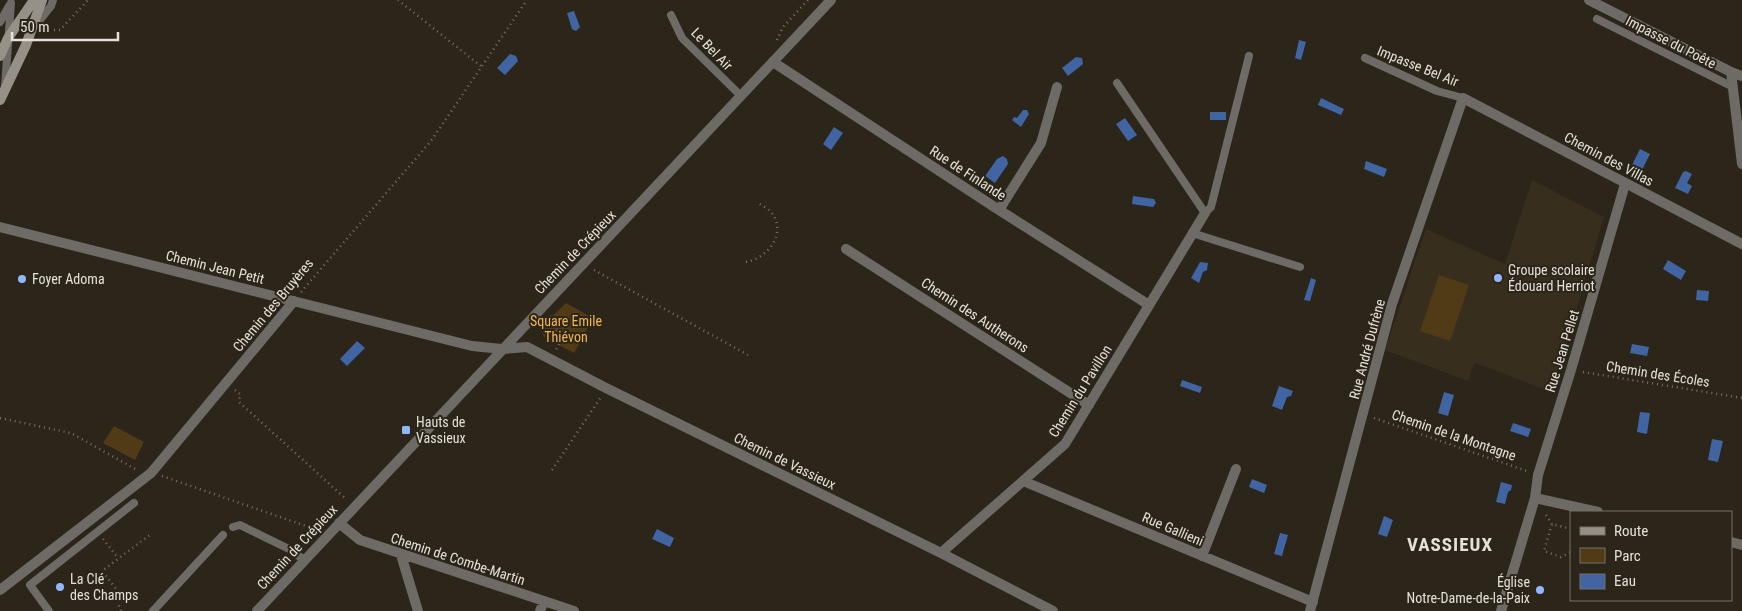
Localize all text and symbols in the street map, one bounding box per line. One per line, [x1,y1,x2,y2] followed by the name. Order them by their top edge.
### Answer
[12,10,119,42] scale bar
[1623,12,1719,72] street label: Impasse du Poête
[20,18,50,36] text: 50 m
[688,25,736,73] street label: Le Bel Air
[1375,42,1461,90] street label: Impasse Bel Air
[1562,129,1656,189] street label: Chemin des Villas
[927,142,1009,204] street label: Rue de Finlande
[531,207,619,297] street label: Chemin de Crépieux
[164,247,266,287] street label: Chemin Jean Petit
[230,255,316,355] street label: Chemin des Bruyères
[1508,262,1595,294] place label: Groupe scolaire Édouard Herriot
[32,271,105,287] place label: Foyer Adoma
[1492,272,1504,284] marker: Groupe scolaire Édouard Herriot
[16,273,28,285] marker: Foyer Adoma
[918,274,1032,356] street label: Chemin des Autherons
[1346,297,1388,401] street label: Rue André Dufrène
[1542,308,1582,394] street label: Rue Jean Pellet
[530,313,603,345] park label: Square Emile Thiévon
[1045,342,1115,440] street label: Chemin du Pavillon
[1605,357,1711,390] street label: Chemin des Écoles
[1390,406,1519,464] street label: Chemin de la Montagne
[416,414,466,446] place label: Hauts de Vassieux
[400,424,412,436] marker: Hauts de Vassieux
[731,429,839,493] street label: Chemin de Vassieux
[254,501,340,593] street label: Chemin de Crépieux
[1140,509,1206,549] street label: Rue Gallieni
[1570,511,1732,601] legend
[1614,522,1648,540] text: Route
[389,530,527,588] street label: Chemin de Combe-Martin
[1407,533,1493,556] district label: VASSIEUX
[1614,547,1641,565] text: Parc
[70,571,138,603] place label: La Clé des Champs
[1614,572,1636,590] text: Eau
[1407,573,1530,606] place label: Église Notre-Dame-de-la-Paix
[54,581,66,593] marker: La Clé des Champs
[1534,584,1546,596] marker: Église Notre-Dame-de-la-Paix

